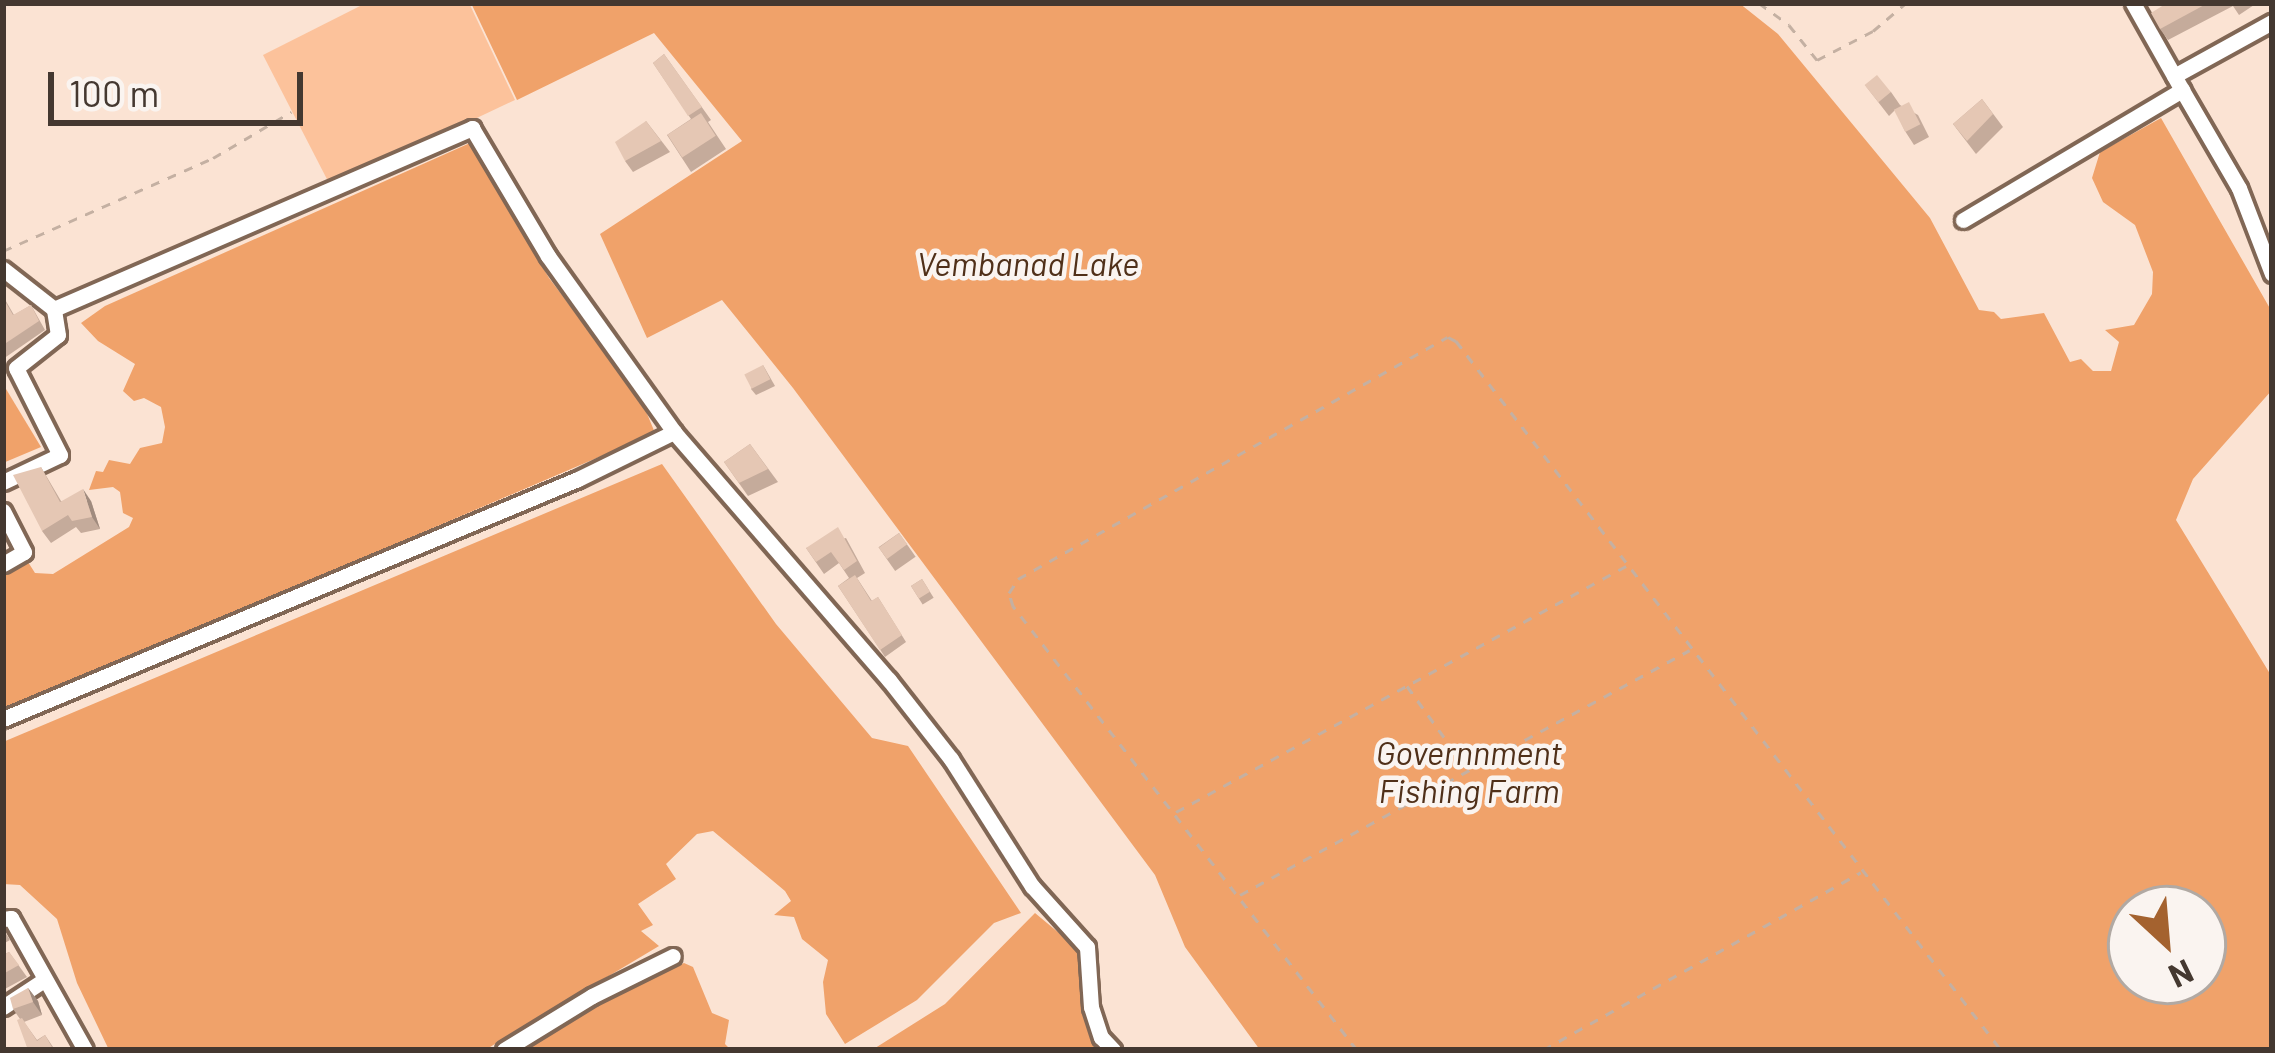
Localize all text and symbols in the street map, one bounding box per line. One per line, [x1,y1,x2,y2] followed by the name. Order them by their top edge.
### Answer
[54,48,309,122] scale bar
[69,71,159,114] text: 100 m
[917,244,1139,284] water label: Vembanad Lake
[1376,733,1562,811] water label: Governnment Fishing Farm
[2107,885,2227,1005] north arrow
[2163,952,2200,997] text: N

